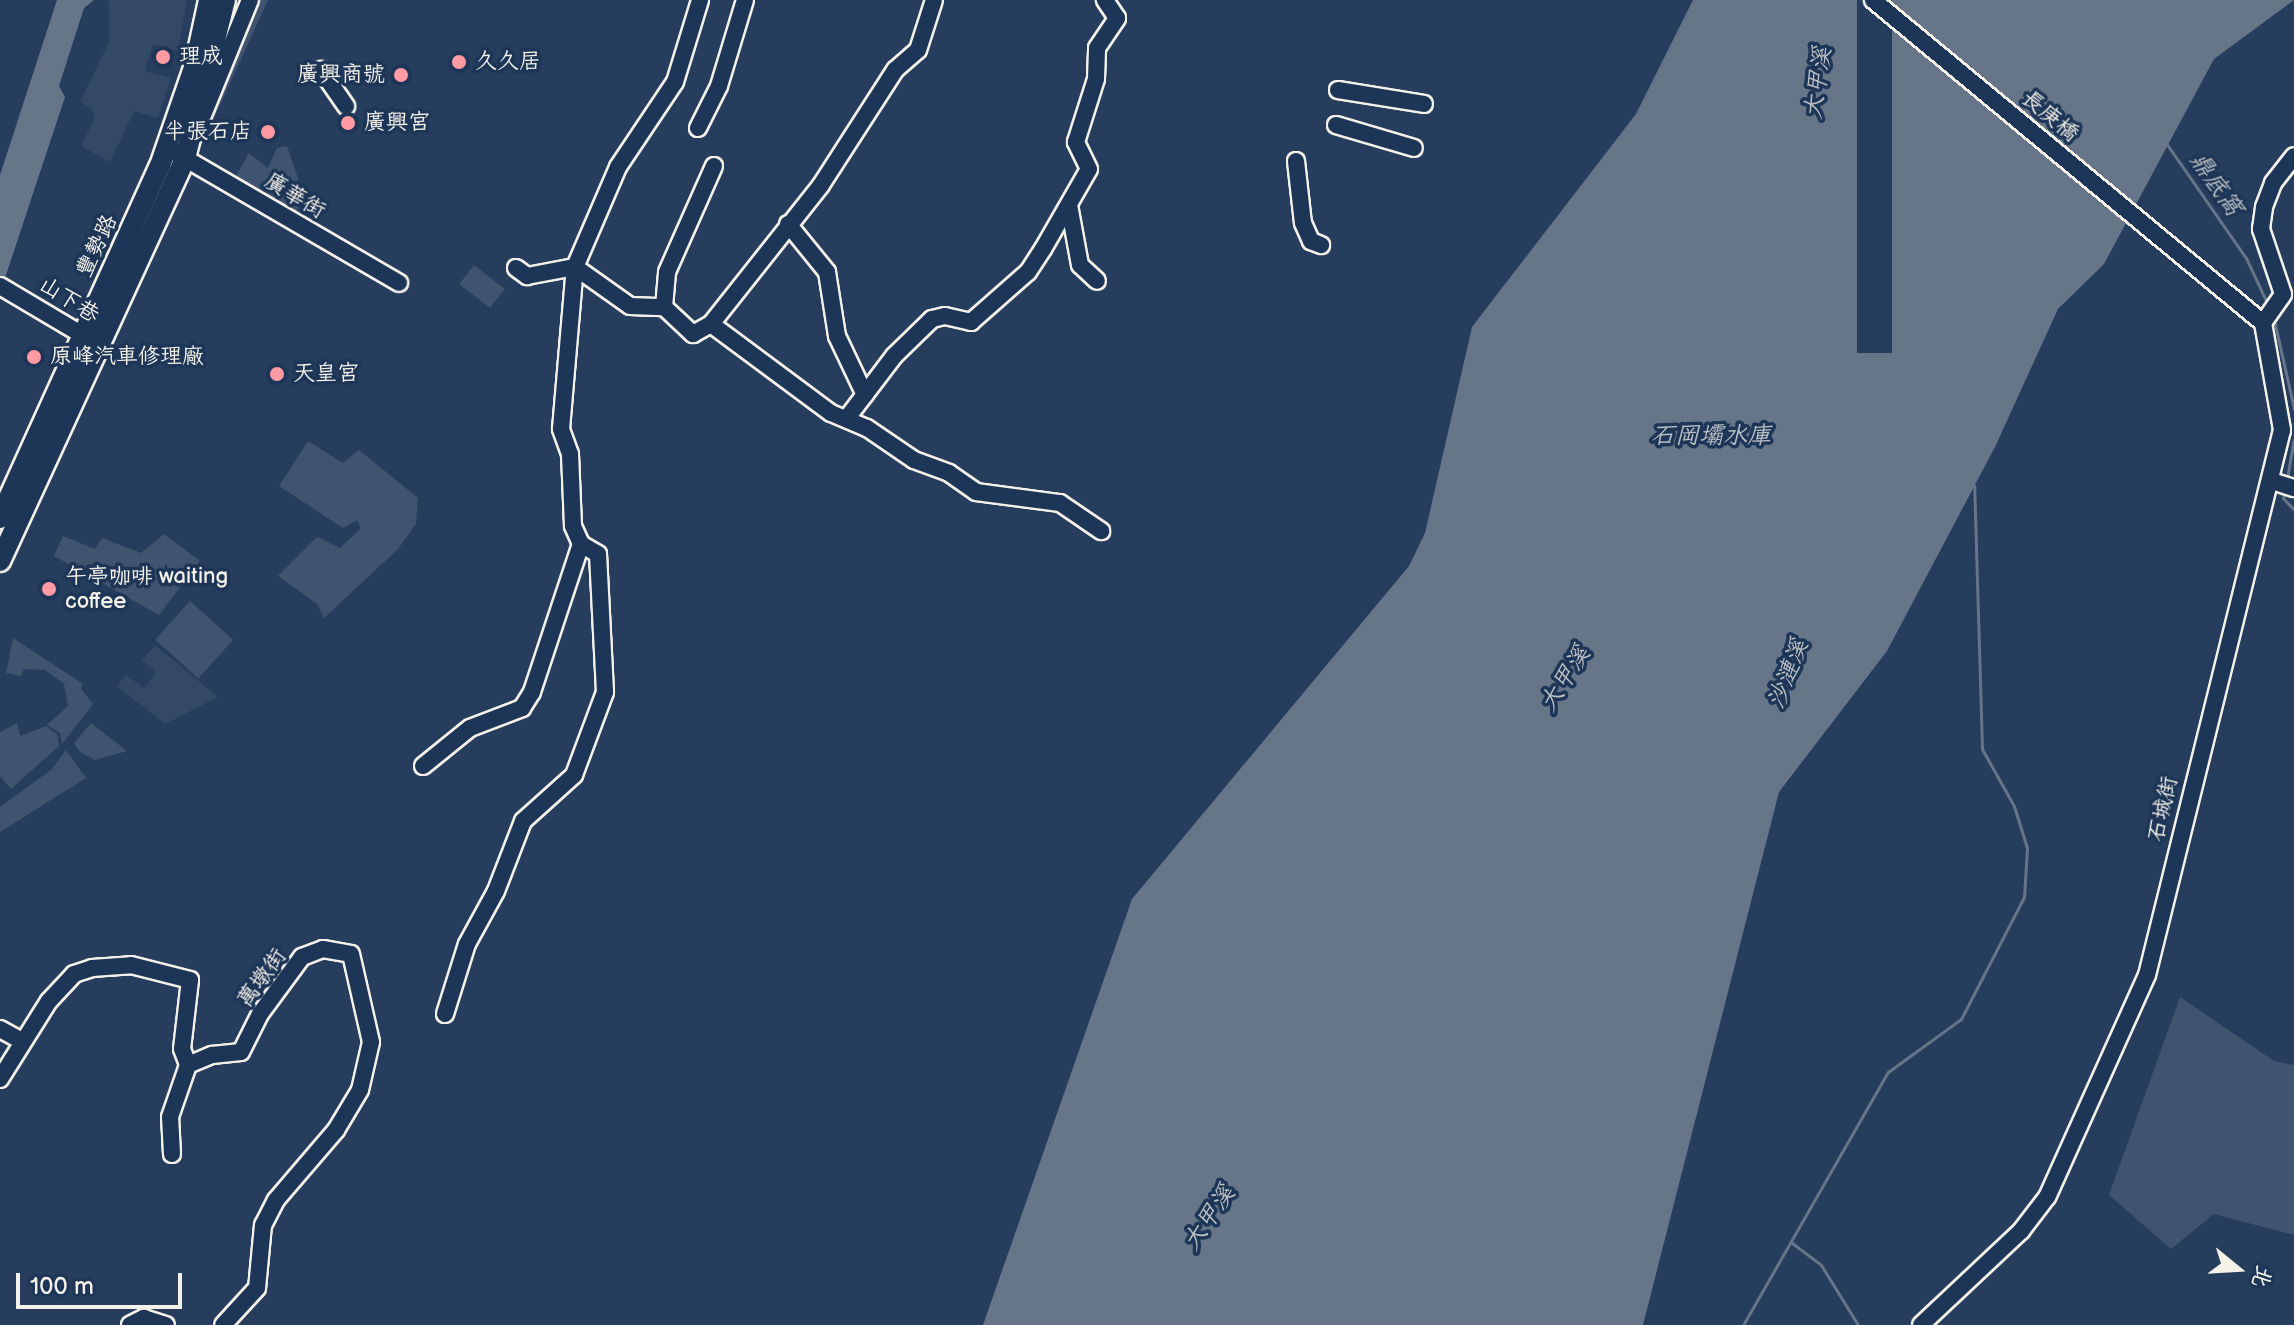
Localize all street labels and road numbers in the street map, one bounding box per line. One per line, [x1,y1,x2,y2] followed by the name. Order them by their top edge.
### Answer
[2016,85,2084,147] street label: 長庚橋
[260,168,330,224] street label: 廣華街
[71,211,123,281] street label: 豐勢路
[34,271,104,329] street label: 山下巷
[2143,774,2183,844] street label: 石城街
[232,944,292,1012] street label: 萬墩街

